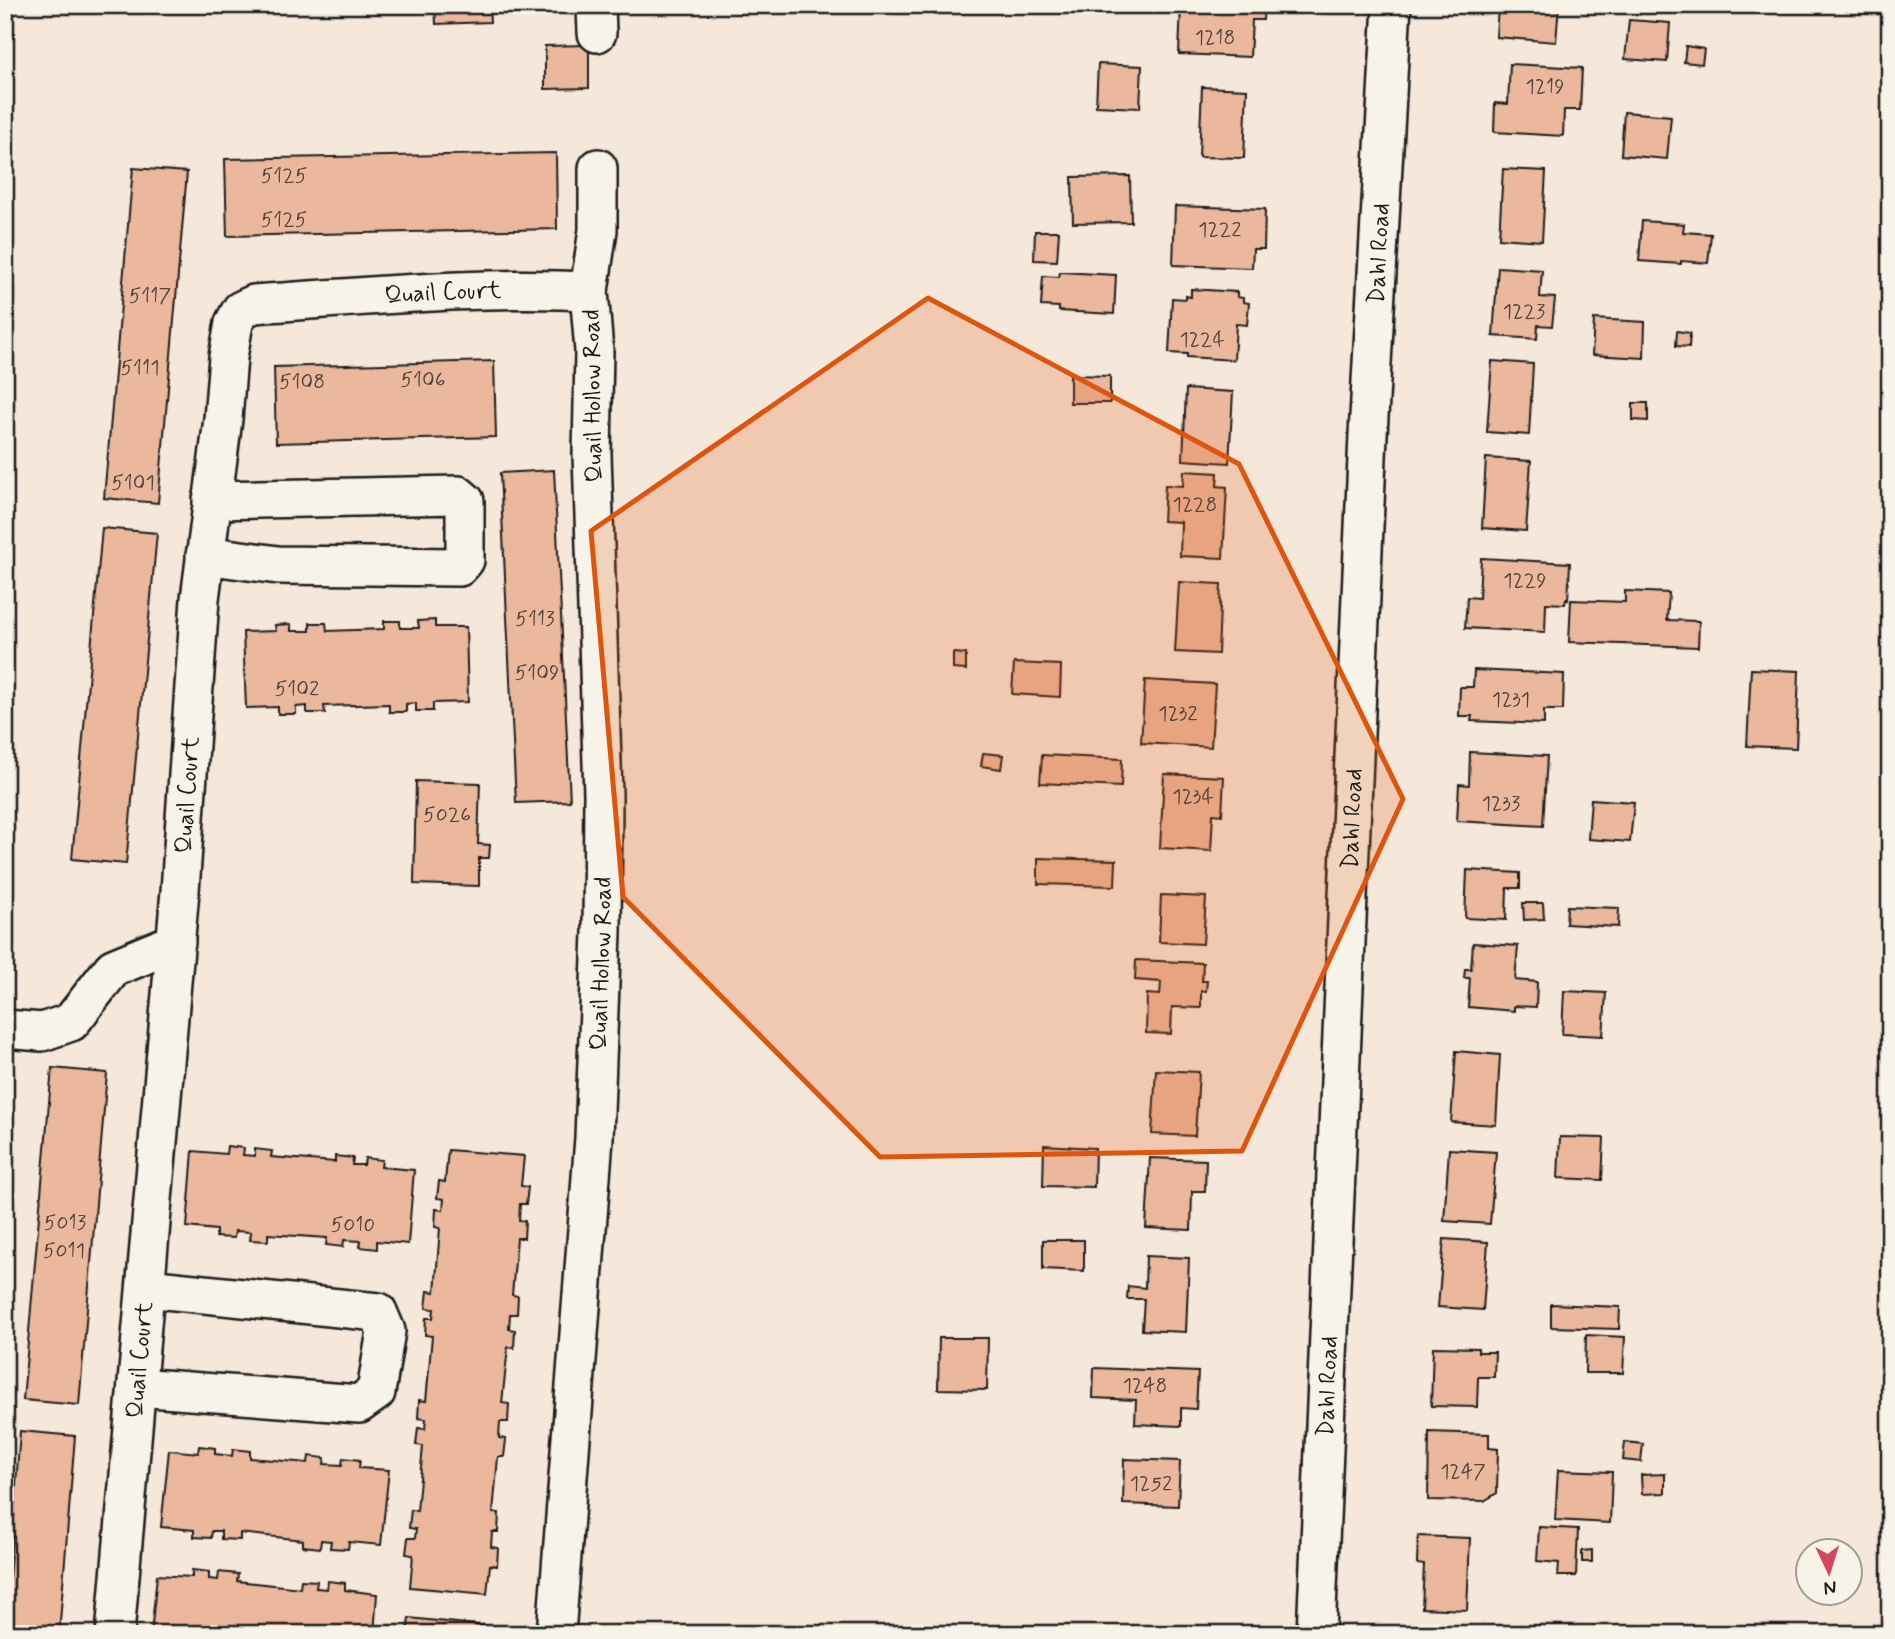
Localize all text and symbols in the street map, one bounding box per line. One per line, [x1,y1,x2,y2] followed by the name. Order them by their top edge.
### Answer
[1195,24,1235,52] house number: 1218
[1526,73,1564,101] house number: 1219
[261,162,307,190] house number: 5125
[1361,202,1398,305] street label: Dahl Road
[261,206,307,234] house number: 5125
[1198,216,1242,244] house number: 1222
[383,276,502,312] street label: Quail Court
[129,282,172,310] house number: 5117
[1503,298,1546,326] house number: 1223
[576,309,611,483] street label: Quail Hollow Road
[1179,326,1225,354] house number: 1224
[120,354,160,382] house number: 5111
[400,366,446,394] house number: 5106
[279,368,325,396] house number: 5108
[111,469,155,497] house number: 5101
[1173,491,1217,519] house number: 1228
[1503,567,1547,595] house number: 1229
[515,605,555,633] house number: 5113
[515,659,559,687] house number: 5109
[275,675,319,703] house number: 5102
[1492,686,1530,714] house number: 1231
[1158,700,1198,728] house number: 1232
[169,736,208,855] street label: Quail Court
[1335,768,1371,870] street label: Dahl Road
[1172,783,1214,811] house number: 1234
[1482,790,1521,818] house number: 1233
[423,801,471,829] house number: 5026
[583,877,619,1051] street label: Quail Hollow Road
[44,1209,87,1237] house number: 5013
[331,1211,375,1239] house number: 5010
[43,1237,85,1265] house number: 5011
[120,1301,161,1420] street label: Quail Court
[1311,1335,1346,1437] street label: Dahl Road
[1123,1372,1167,1400] house number: 1248
[1440,1458,1486,1486] house number: 1247
[1130,1470,1172,1498] house number: 1252
[1794,1538,1864,1608] north arrow
[1823,1575,1837,1600] text: N

